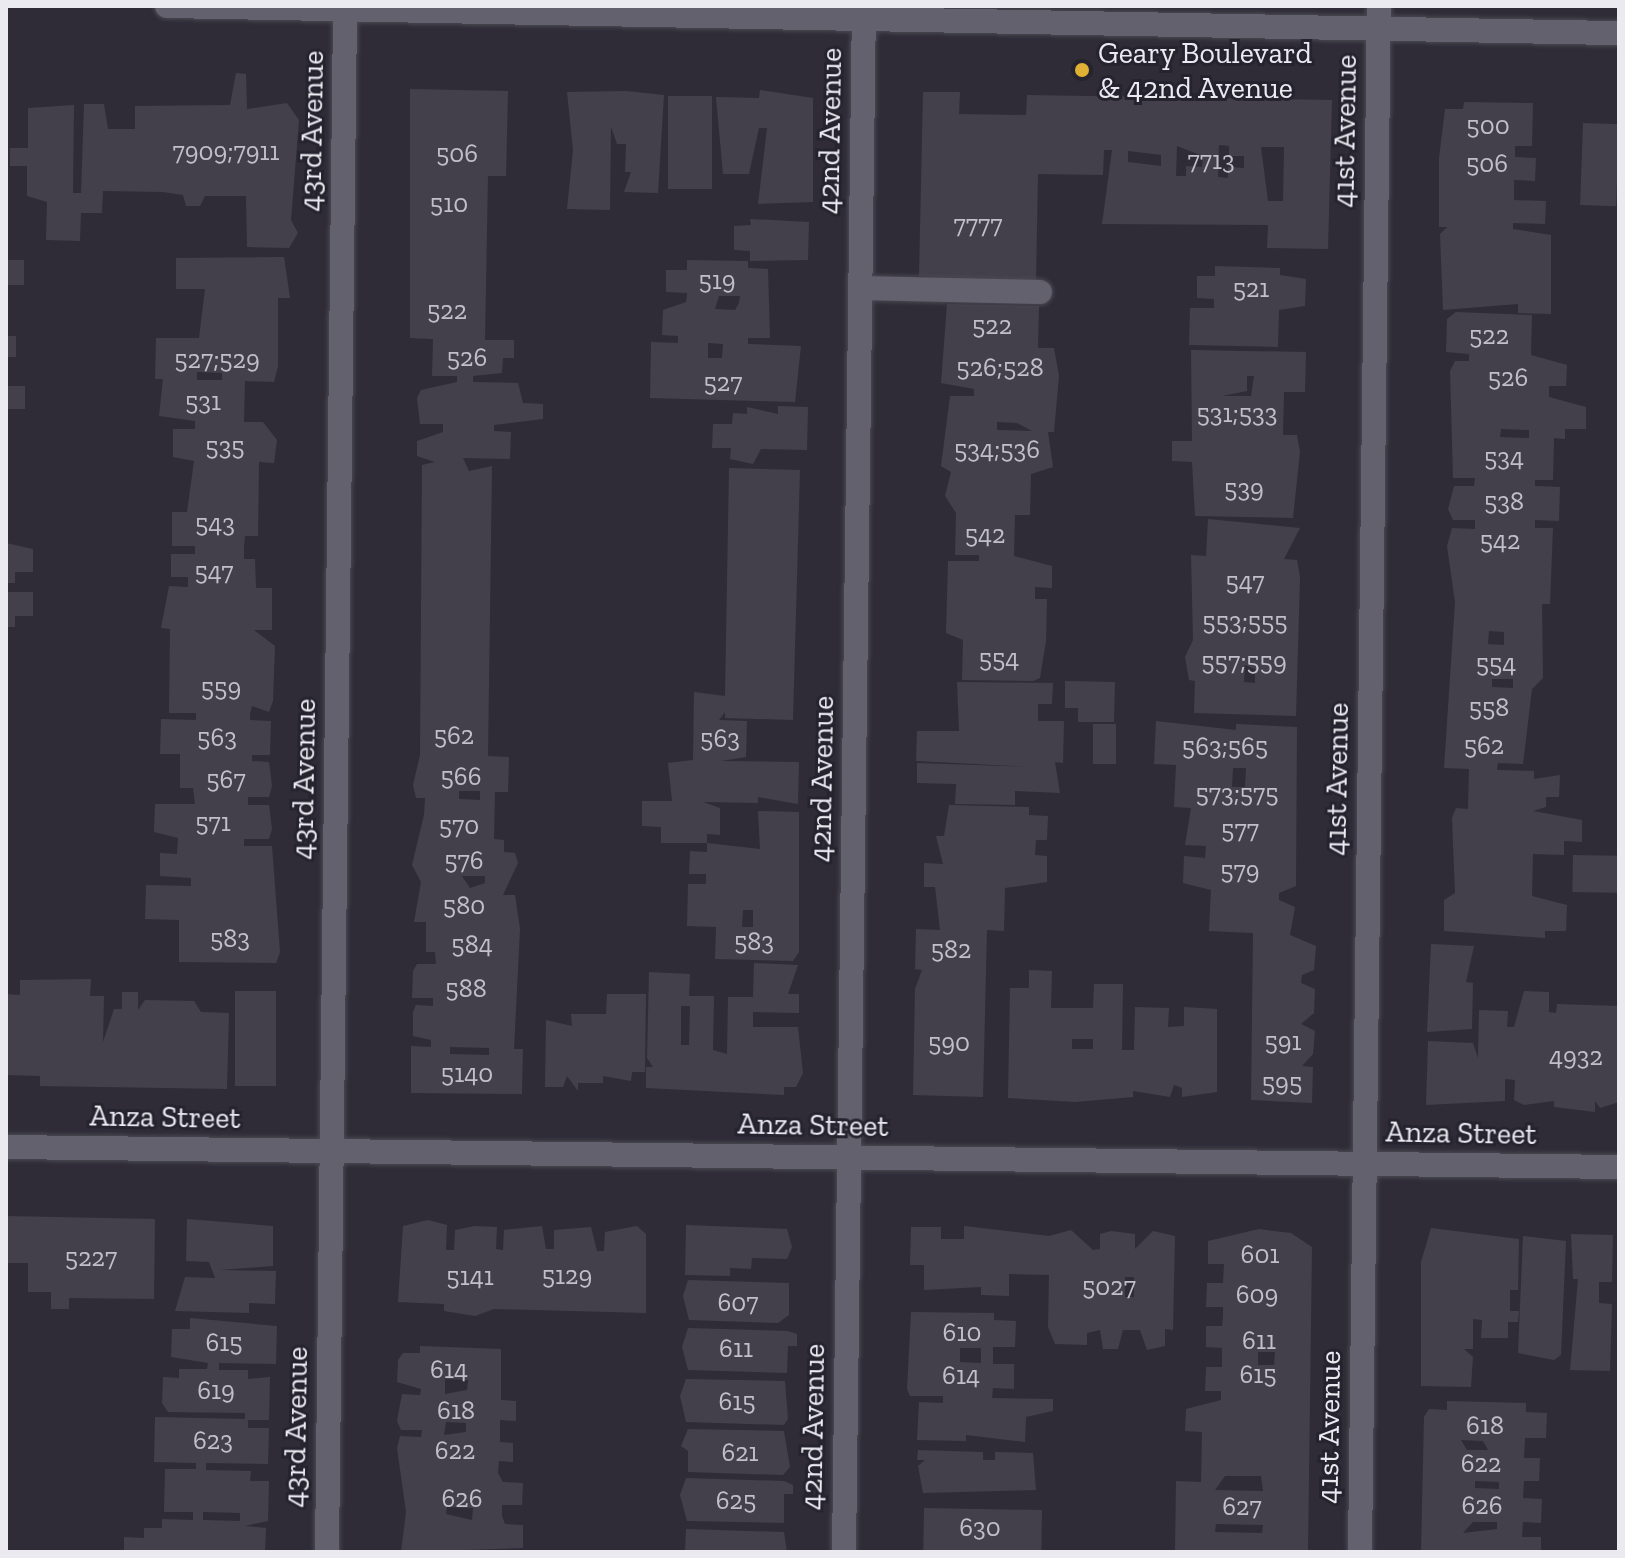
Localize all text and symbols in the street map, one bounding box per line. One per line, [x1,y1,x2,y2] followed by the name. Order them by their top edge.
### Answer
[1098,35,1313,106] place label: Geary Boulevard & 42nd Avenue
[811,47,849,215] street label: 42nd Avenue
[293,50,331,212] street label: 43rd Avenue
[1326,54,1364,208] street label: 41st Avenue
[1073,61,1091,79] marker: Geary Boulevard & 42nd Avenue
[1466,110,1510,142] house number: 500
[173,136,279,168] house number: 7909;7911
[436,138,478,170] house number: 506
[1187,145,1235,177] house number: 7713
[1466,148,1508,180] house number: 506
[430,188,468,220] house number: 510
[954,209,1002,241] house number: 7777
[698,265,736,297] house number: 519
[1233,273,1269,305] house number: 521
[427,295,467,327] house number: 522
[972,310,1012,342] house number: 522
[1469,320,1509,352] house number: 522
[447,342,487,374] house number: 526
[174,344,260,376] house number: 527;529
[956,352,1044,384] house number: 526;528
[1488,362,1528,394] house number: 526
[704,367,742,399] house number: 527
[185,386,221,418] house number: 531
[1197,398,1277,430] house number: 531;533
[205,431,245,463] house number: 535
[954,434,1040,466] house number: 534;536
[1484,442,1524,474] house number: 534
[1224,473,1264,505] house number: 539
[1484,486,1524,518] house number: 538
[195,508,235,540] house number: 543
[965,519,1005,551] house number: 542
[1480,525,1520,557] house number: 542
[194,556,234,588] house number: 547
[1225,566,1265,598] house number: 547
[1202,606,1288,638] house number: 553;555
[979,643,1019,675] house number: 554
[1201,646,1287,678] house number: 557;559
[1476,648,1516,680] house number: 554
[201,672,241,704] house number: 559
[1469,692,1509,724] house number: 558
[803,695,841,863] street label: 42nd Avenue
[285,698,323,860] street label: 43rd Avenue
[1318,702,1356,856] street label: 41st Avenue
[434,720,474,752] house number: 562
[197,722,237,754] house number: 563
[700,723,740,755] house number: 563
[1464,730,1504,762] house number: 562
[1182,731,1268,763] house number: 563;565
[441,761,481,793] house number: 566
[206,764,246,796] house number: 567
[1195,778,1279,810] house number: 573;575
[195,807,231,839] house number: 571
[439,810,479,842] house number: 570
[1221,814,1259,846] house number: 577
[444,845,484,877] house number: 576
[1220,855,1260,887] house number: 579
[443,890,485,922] house number: 580
[210,923,250,955] house number: 583
[734,926,774,958] house number: 583
[451,929,493,961] house number: 584
[931,934,971,966] house number: 582
[445,973,487,1005] house number: 588
[1264,1026,1302,1058] house number: 591
[928,1027,970,1059] house number: 590
[1549,1041,1603,1073] house number: 4932
[441,1058,493,1090] house number: 5140
[1262,1067,1302,1099] house number: 595
[89,1098,241,1136] street label: Anza Street
[737,1106,889,1144] street label: Anza Street
[1385,1114,1537,1152] street label: Anza Street
[1241,1239,1279,1271] house number: 601
[65,1242,117,1274] house number: 5227
[542,1260,592,1292] house number: 5129
[446,1261,494,1293] house number: 5141
[1082,1271,1136,1303] house number: 5027
[1236,1279,1278,1311] house number: 609
[717,1287,759,1319] house number: 607
[943,1317,981,1349] house number: 610
[1242,1325,1276,1357] house number: 611
[205,1327,243,1359] house number: 615
[719,1333,753,1365] house number: 611
[794,1343,832,1511] street label: 42nd Avenue
[277,1346,315,1508] street label: 43rd Avenue
[1310,1350,1348,1504] street label: 41st Avenue
[430,1354,468,1386] house number: 614
[1239,1359,1277,1391] house number: 615
[942,1360,980,1392] house number: 614
[197,1375,235,1407] house number: 619
[718,1386,756,1418] house number: 615
[437,1395,475,1427] house number: 618
[1466,1410,1504,1442] house number: 618
[193,1425,233,1457] house number: 623
[435,1435,475,1467] house number: 622
[721,1437,759,1469] house number: 621
[1461,1448,1501,1480] house number: 622
[441,1483,483,1515] house number: 626
[716,1485,756,1517] house number: 625
[1461,1490,1503,1522] house number: 626
[1222,1491,1262,1523] house number: 627
[959,1512,1001,1544] house number: 630

